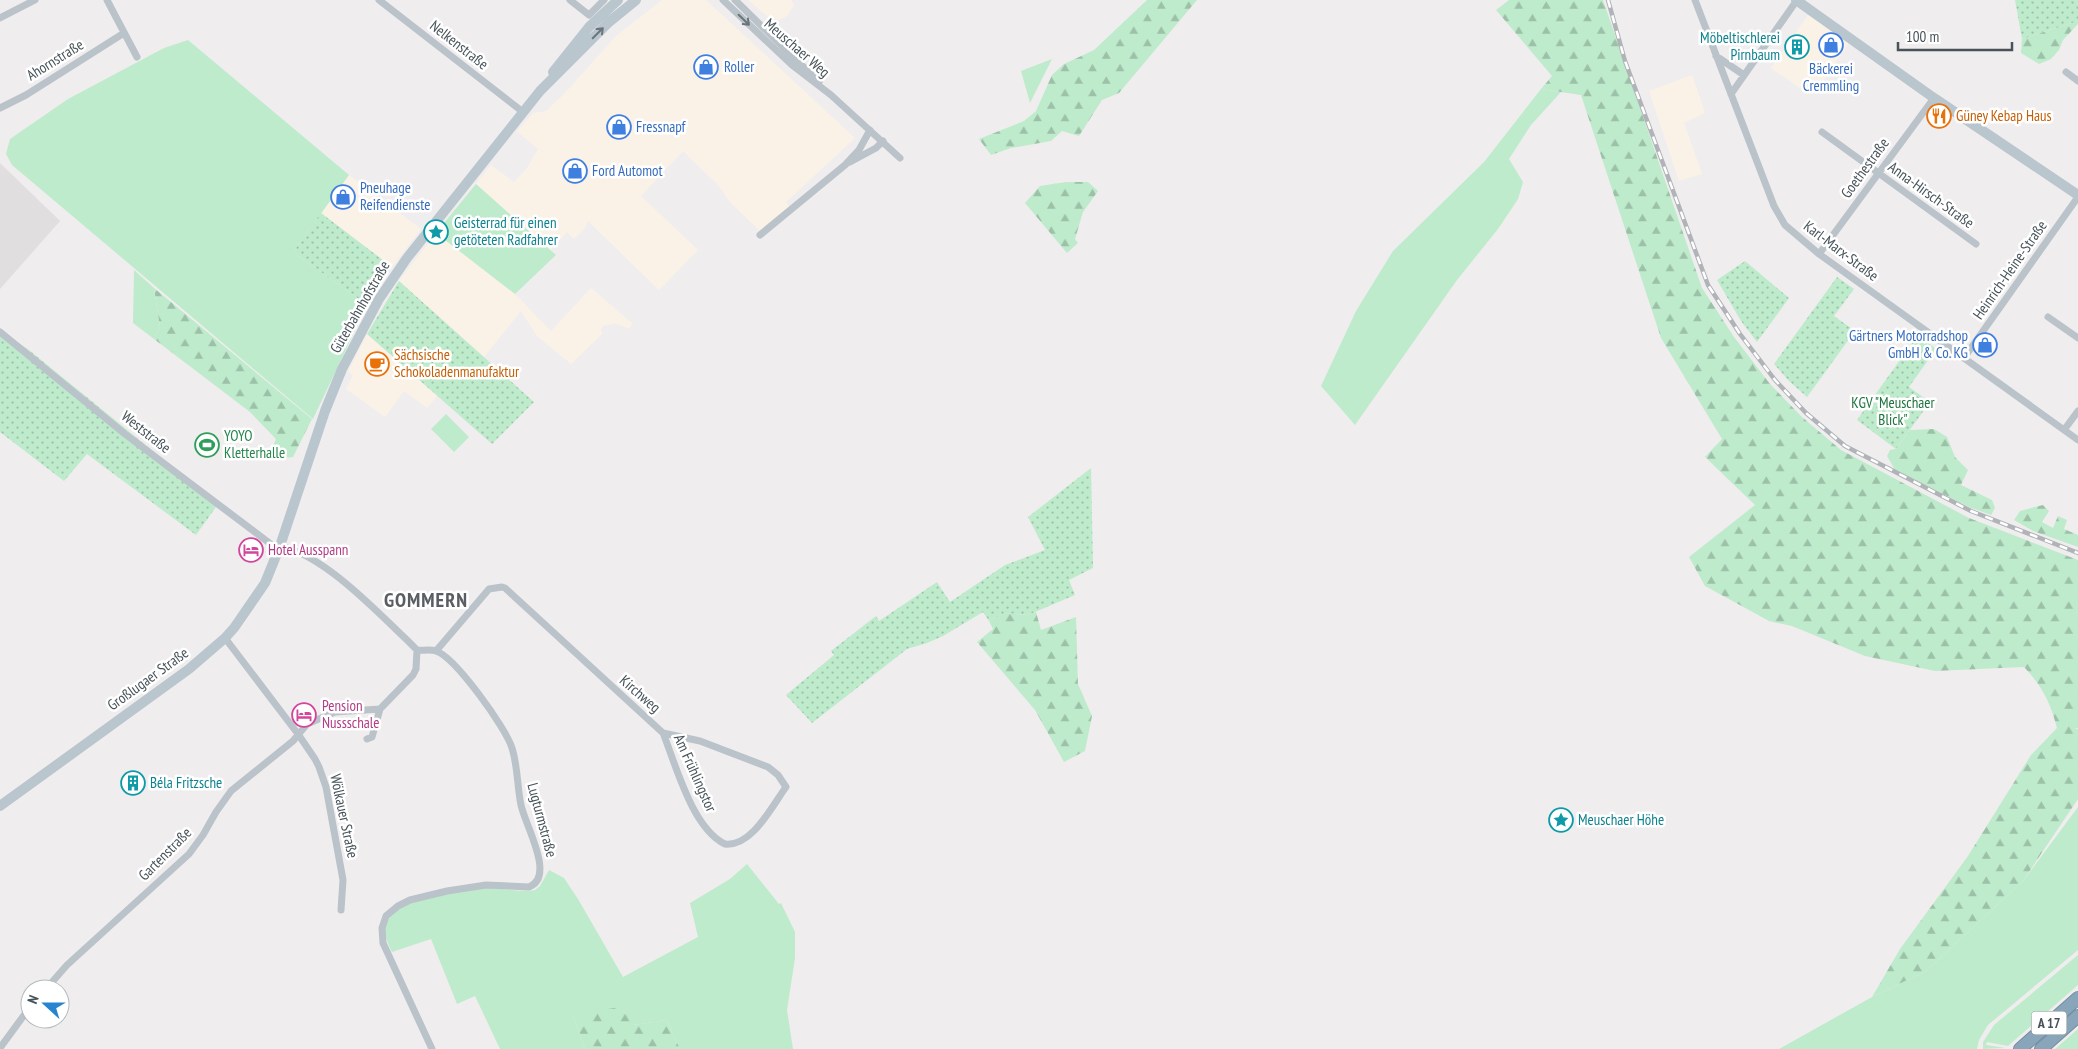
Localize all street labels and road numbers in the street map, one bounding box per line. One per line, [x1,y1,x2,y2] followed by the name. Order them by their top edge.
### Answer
[761,14,834,81] street label: Meuschaer Weg
[426,16,492,73] street label: Nelkenstraße
[23,35,87,85] street label: Ahornstraße
[1836,134,1893,202] street label: Goethestraße
[1885,157,1978,232] street label: Anna-Hirsch-Straße
[1800,216,1883,285] street label: Karl-Marx-Straße
[1968,217,2051,323] street label: Heinrich-Heine-Straße
[325,257,394,356] street label: Güterbahnhofstraße
[118,406,175,457] street label: Weststraße
[104,643,192,714] street label: Großlugaer Straße
[616,671,665,717] street label: Kirchweg
[670,731,721,815] street label: Am Frühlingstor
[326,772,363,860] street label: Wölkauer Straße
[523,781,562,859] street label: Lugturmstraße
[134,823,195,884] street label: Gartenstraße
[2032,1011,2066,1034] road number: A 17

